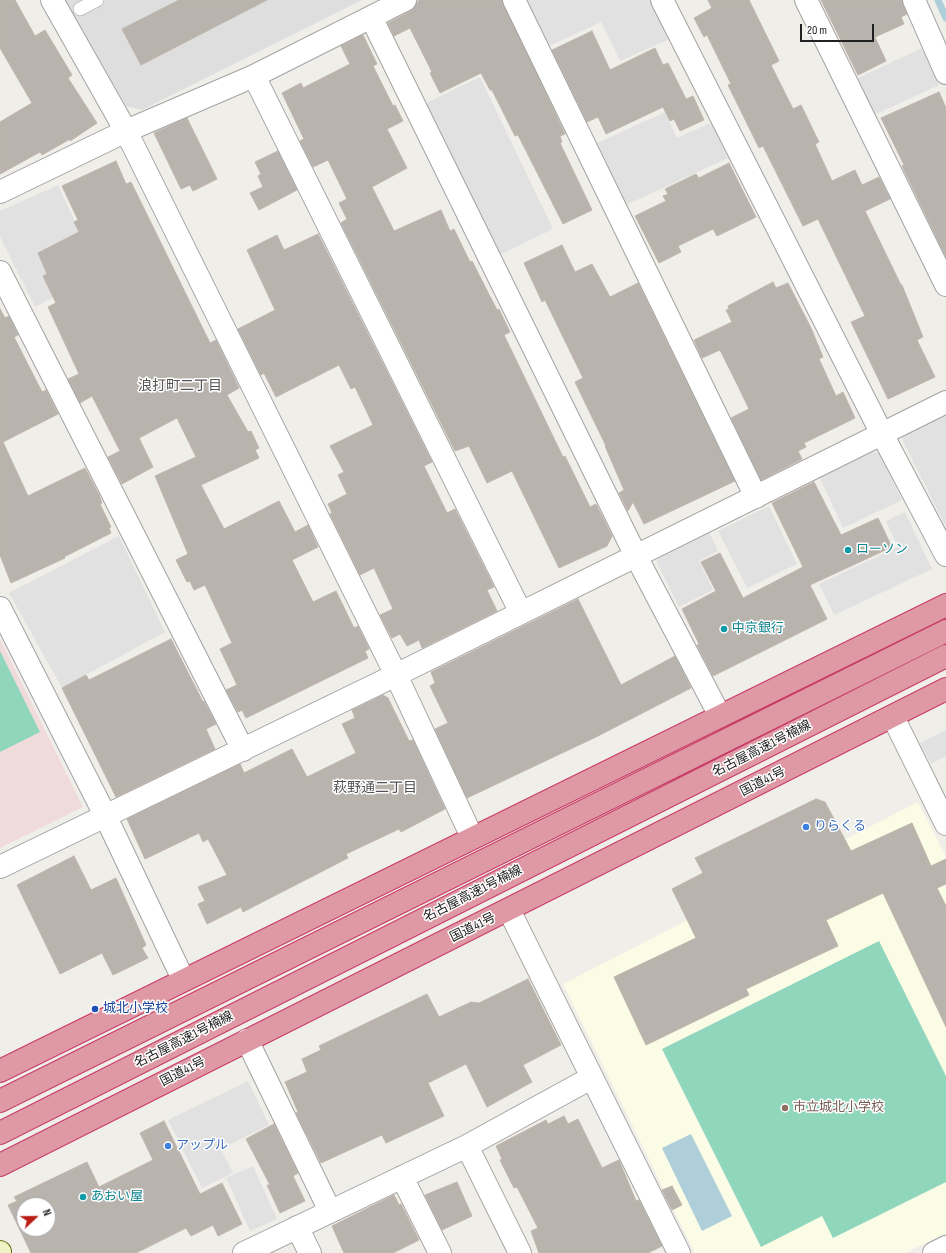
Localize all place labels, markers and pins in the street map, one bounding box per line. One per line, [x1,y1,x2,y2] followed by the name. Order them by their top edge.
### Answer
[856,542,908,558] place label: ローソン
[843,545,853,555] marker: ローソン
[732,621,784,637] place label: 中京銀行
[719,624,729,634] marker: 中京銀行
[814,819,866,835] place label: りらくる
[801,822,811,832] marker: りらくる
[103,1001,168,1017] place label: 城北小学校
[90,1004,100,1014] marker: 城北小学校
[793,1100,884,1116] place label: 市立城北小学校
[780,1103,790,1113] marker: 市立城北小学校
[176,1138,228,1154] place label: アップル
[163,1141,173,1151] marker: アップル
[91,1189,143,1205] place label: あおい屋
[78,1192,88,1202] marker: あおい屋

